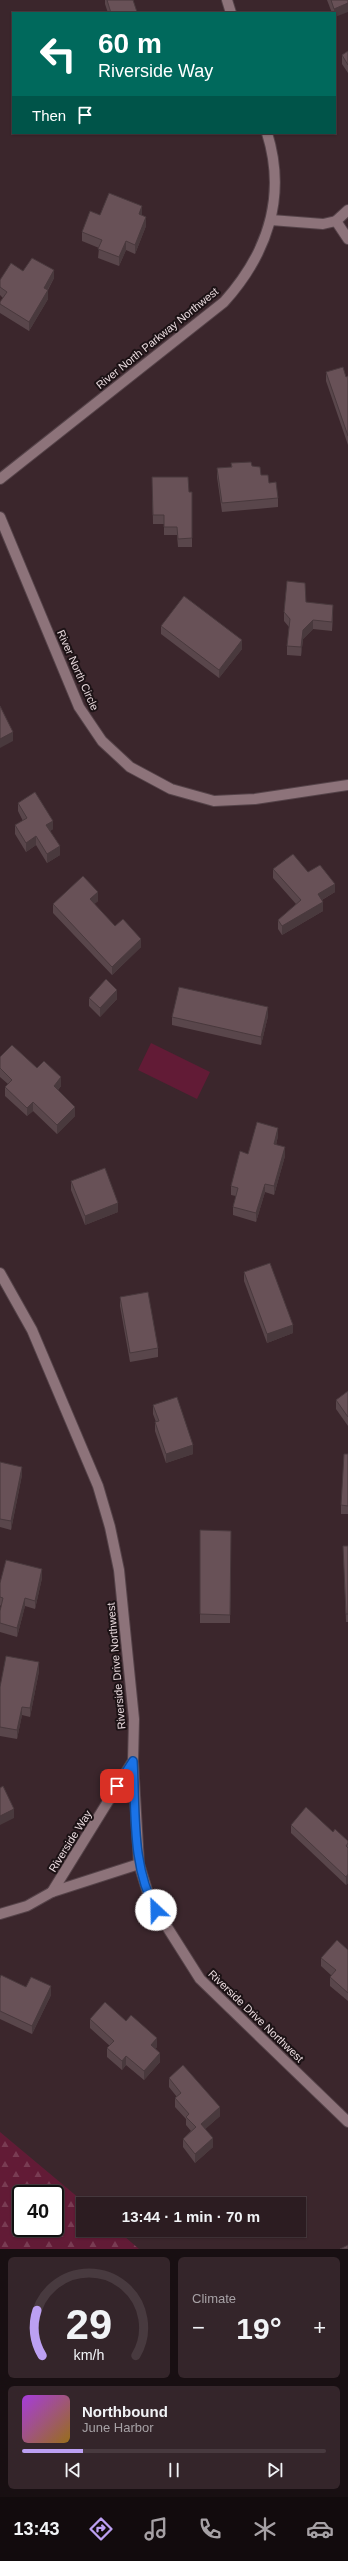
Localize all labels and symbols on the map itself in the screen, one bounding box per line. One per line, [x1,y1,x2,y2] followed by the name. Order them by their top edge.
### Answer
[94,285,220,391] street label: River North Parkway Northwest
[55,628,101,712] street label: River North Circle
[104,1602,128,1730] street label: Riverside Drive Northwest
[100,1769,134,1803] pin
[46,1808,94,1874] street label: Riverside Way
[135,1889,177,1931] position arrow
[206,1968,306,2064] street label: Riverside Drive Northwest
[12,2185,64,2237] speed limit sign: 40

